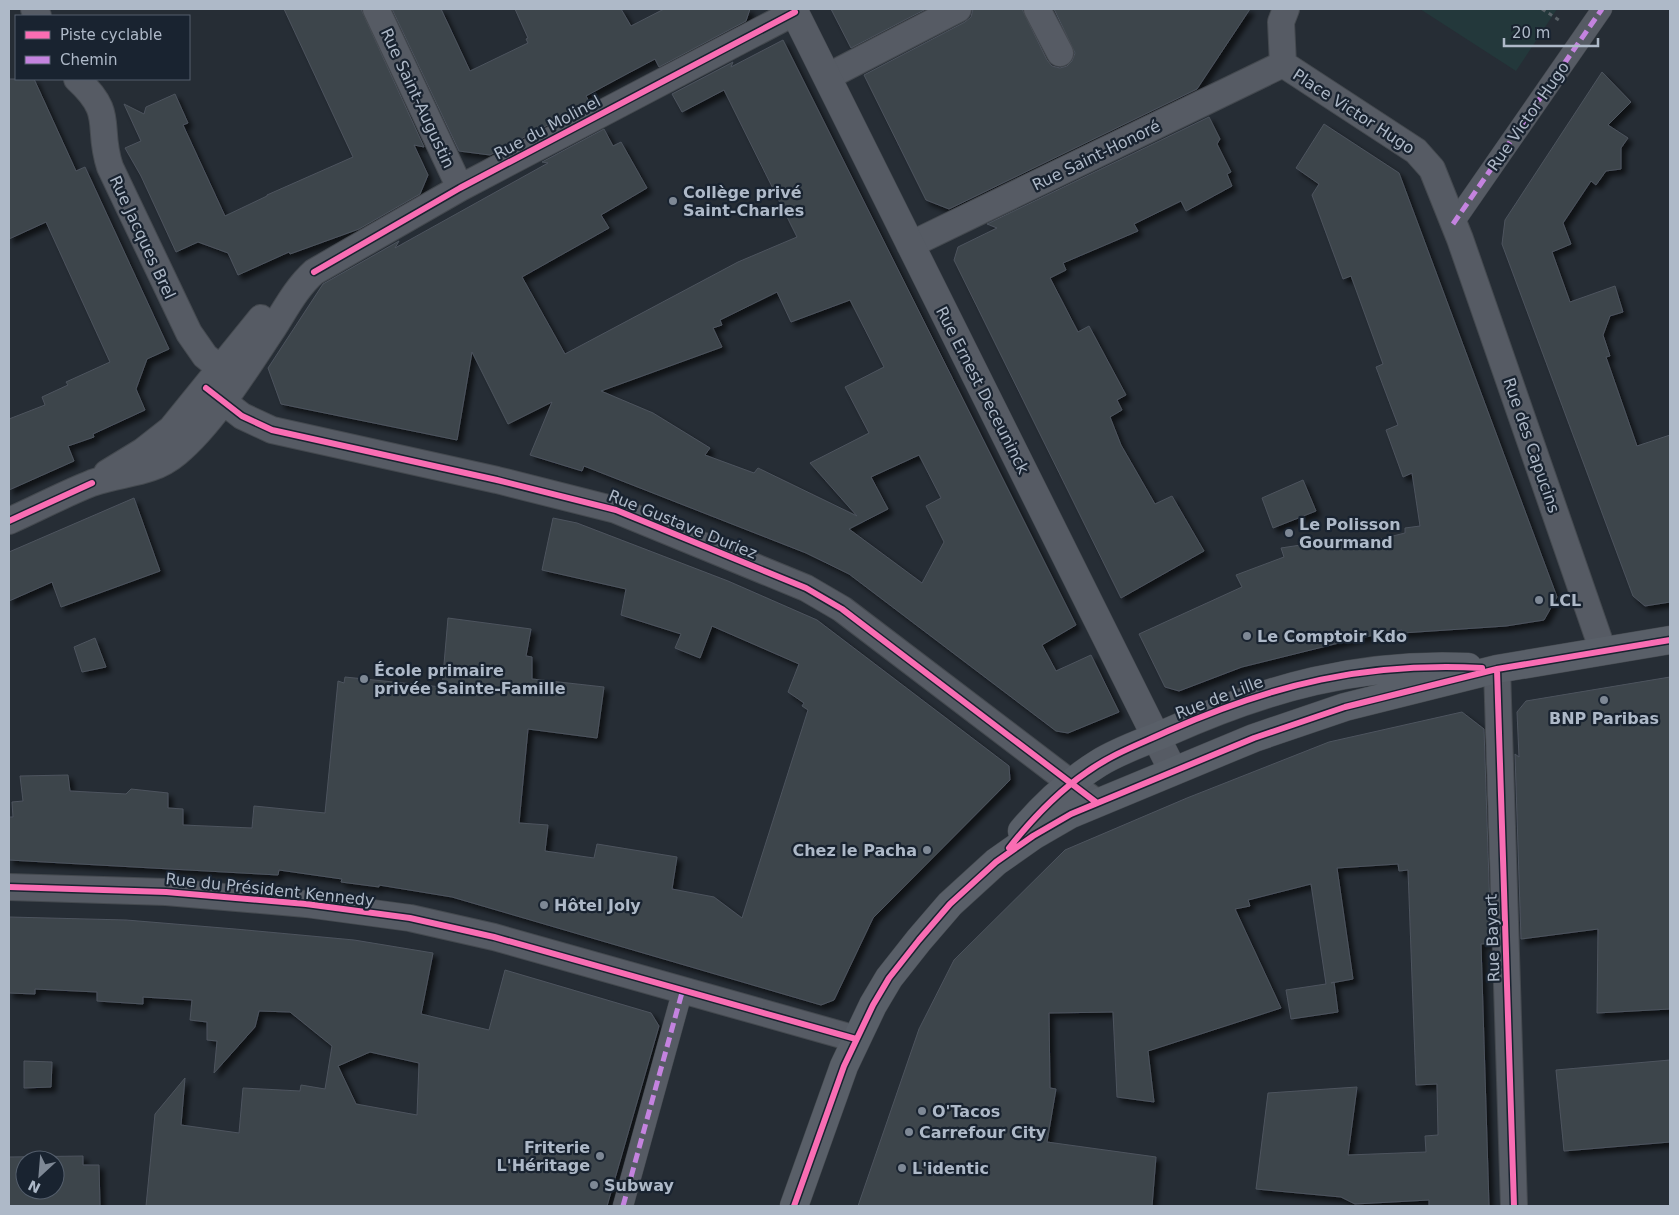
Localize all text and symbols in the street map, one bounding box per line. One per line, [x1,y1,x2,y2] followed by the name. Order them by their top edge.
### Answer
[15,15,190,80] legend
[1504,15,1598,47] scale bar
[1512,24,1550,42] text: 20 m
[377,25,458,171] street label: Rue Saint-Augustin
[60,26,162,44] text: Piste cyclable
[60,51,118,69] text: Chemin
[1484,58,1573,175] street label: Rue Victor Hugo
[1289,65,1418,158] street label: Place Victor Hugo
[491,91,604,163] street label: Rue du Molinel
[1029,116,1163,195] street label: Rue Saint-Honoré
[106,173,179,302] street label: Rue Jacques Brel
[683,183,804,220] place label: Collège privé Saint-Charles
[667,195,679,207] marker: Collège privé Saint-Charles
[932,303,1033,478] street label: Rue Ernest Deceuninck
[1499,375,1564,515] street label: Rue des Capucins
[606,486,760,563] street label: Rue Gustave Duriez
[1299,515,1401,552] place label: Le Polisson Gourmand
[1283,527,1295,539] marker: Le Polisson Gourmand
[1549,591,1581,610] place label: LCL
[1533,594,1545,606] marker: LCL
[1257,627,1407,646] place label: Le Comptoir Kdo
[1241,630,1253,642] marker: Le Comptoir Kdo
[374,661,566,698] place label: École primaire privée Sainte-Famille
[1173,672,1266,723] street label: Rue de Lille
[358,673,370,685] marker: École primaire privée Sainte-Famille
[1598,694,1610,706] marker: BNP Paribas
[1549,709,1659,728] place label: BNP Paribas
[792,841,917,860] place label: Chez le Pacha
[921,844,933,856] marker: Chez le Pacha
[165,869,375,910] street label: Rue du Président Kennedy
[1481,893,1504,982] street label: Rue Bayart
[554,896,641,915] place label: Hôtel Joly
[538,899,550,911] marker: Hôtel Joly
[932,1102,1000,1121] place label: O'Tacos
[916,1105,928,1117] marker: O'Tacos
[919,1123,1047,1142] place label: Carrefour City
[903,1126,915,1138] marker: Carrefour City
[497,1138,590,1175] place label: Friterie L'Héritage
[15,1150,65,1200] north arrow
[594,1150,606,1162] marker: Friterie L'Héritage
[912,1159,989,1178] place label: L'identic
[896,1162,908,1174] marker: L'identic
[604,1176,674,1195] place label: Subway
[26,1177,43,1196] text: N
[588,1179,600,1191] marker: Subway

